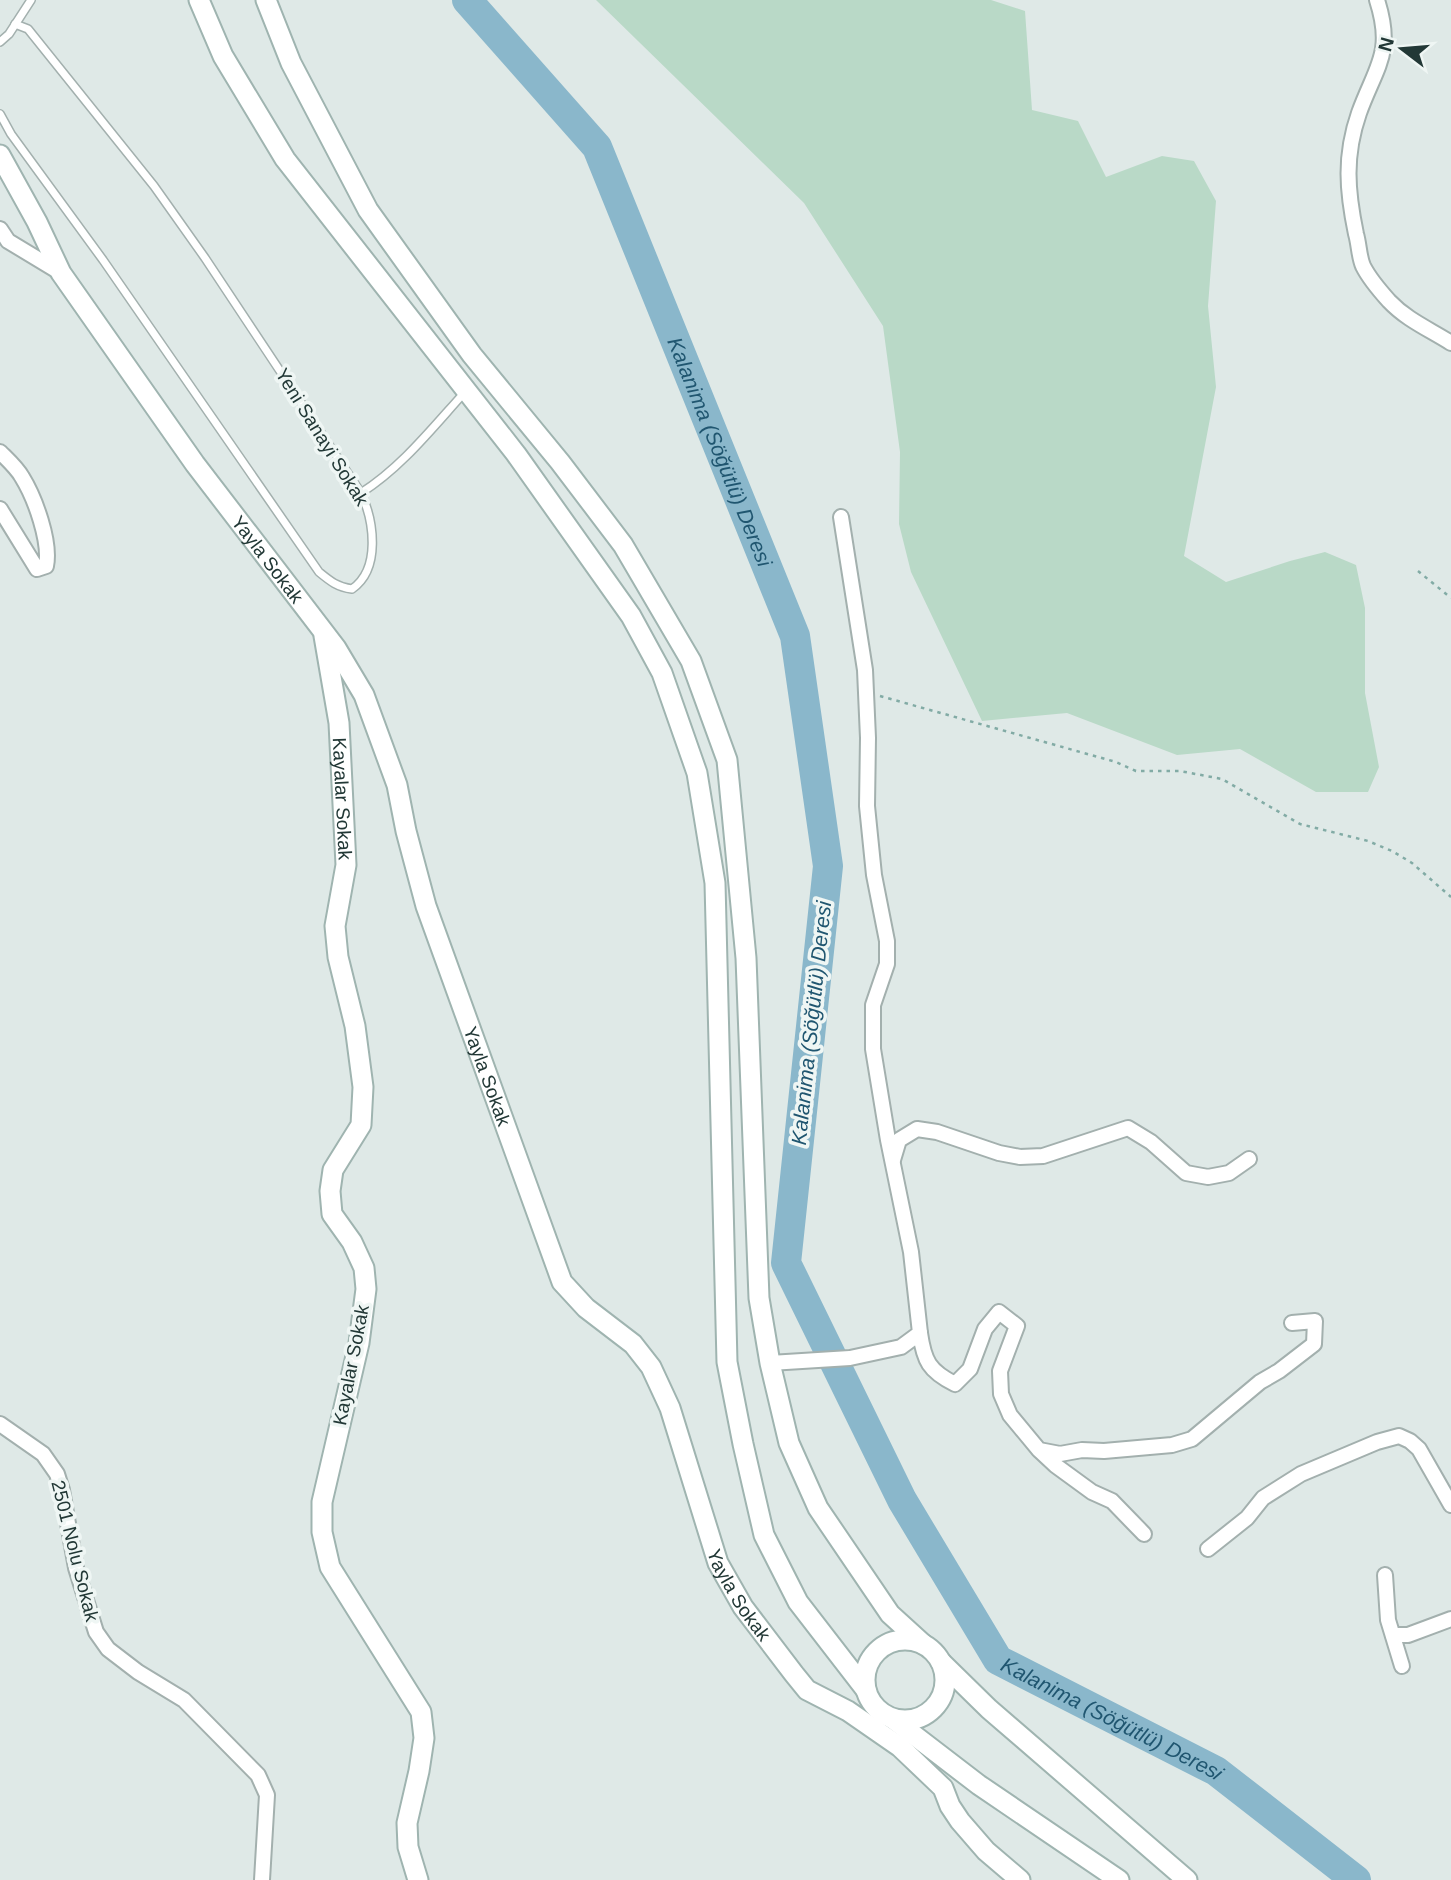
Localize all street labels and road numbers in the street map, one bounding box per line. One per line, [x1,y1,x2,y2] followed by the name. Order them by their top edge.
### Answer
[271,365,373,510] street label: Yeni Sanayi Sokak
[228,511,308,607] street label: Yayla Sokak
[329,737,356,861] street label: Kayalar Sokak
[460,1024,515,1129] street label: Yayla Sokak
[329,1302,373,1427] street label: Kayalar Sokak
[47,1478,103,1624] street label: 2501 Nolu Sokak
[704,1546,775,1645] street label: Yayla Sokak

